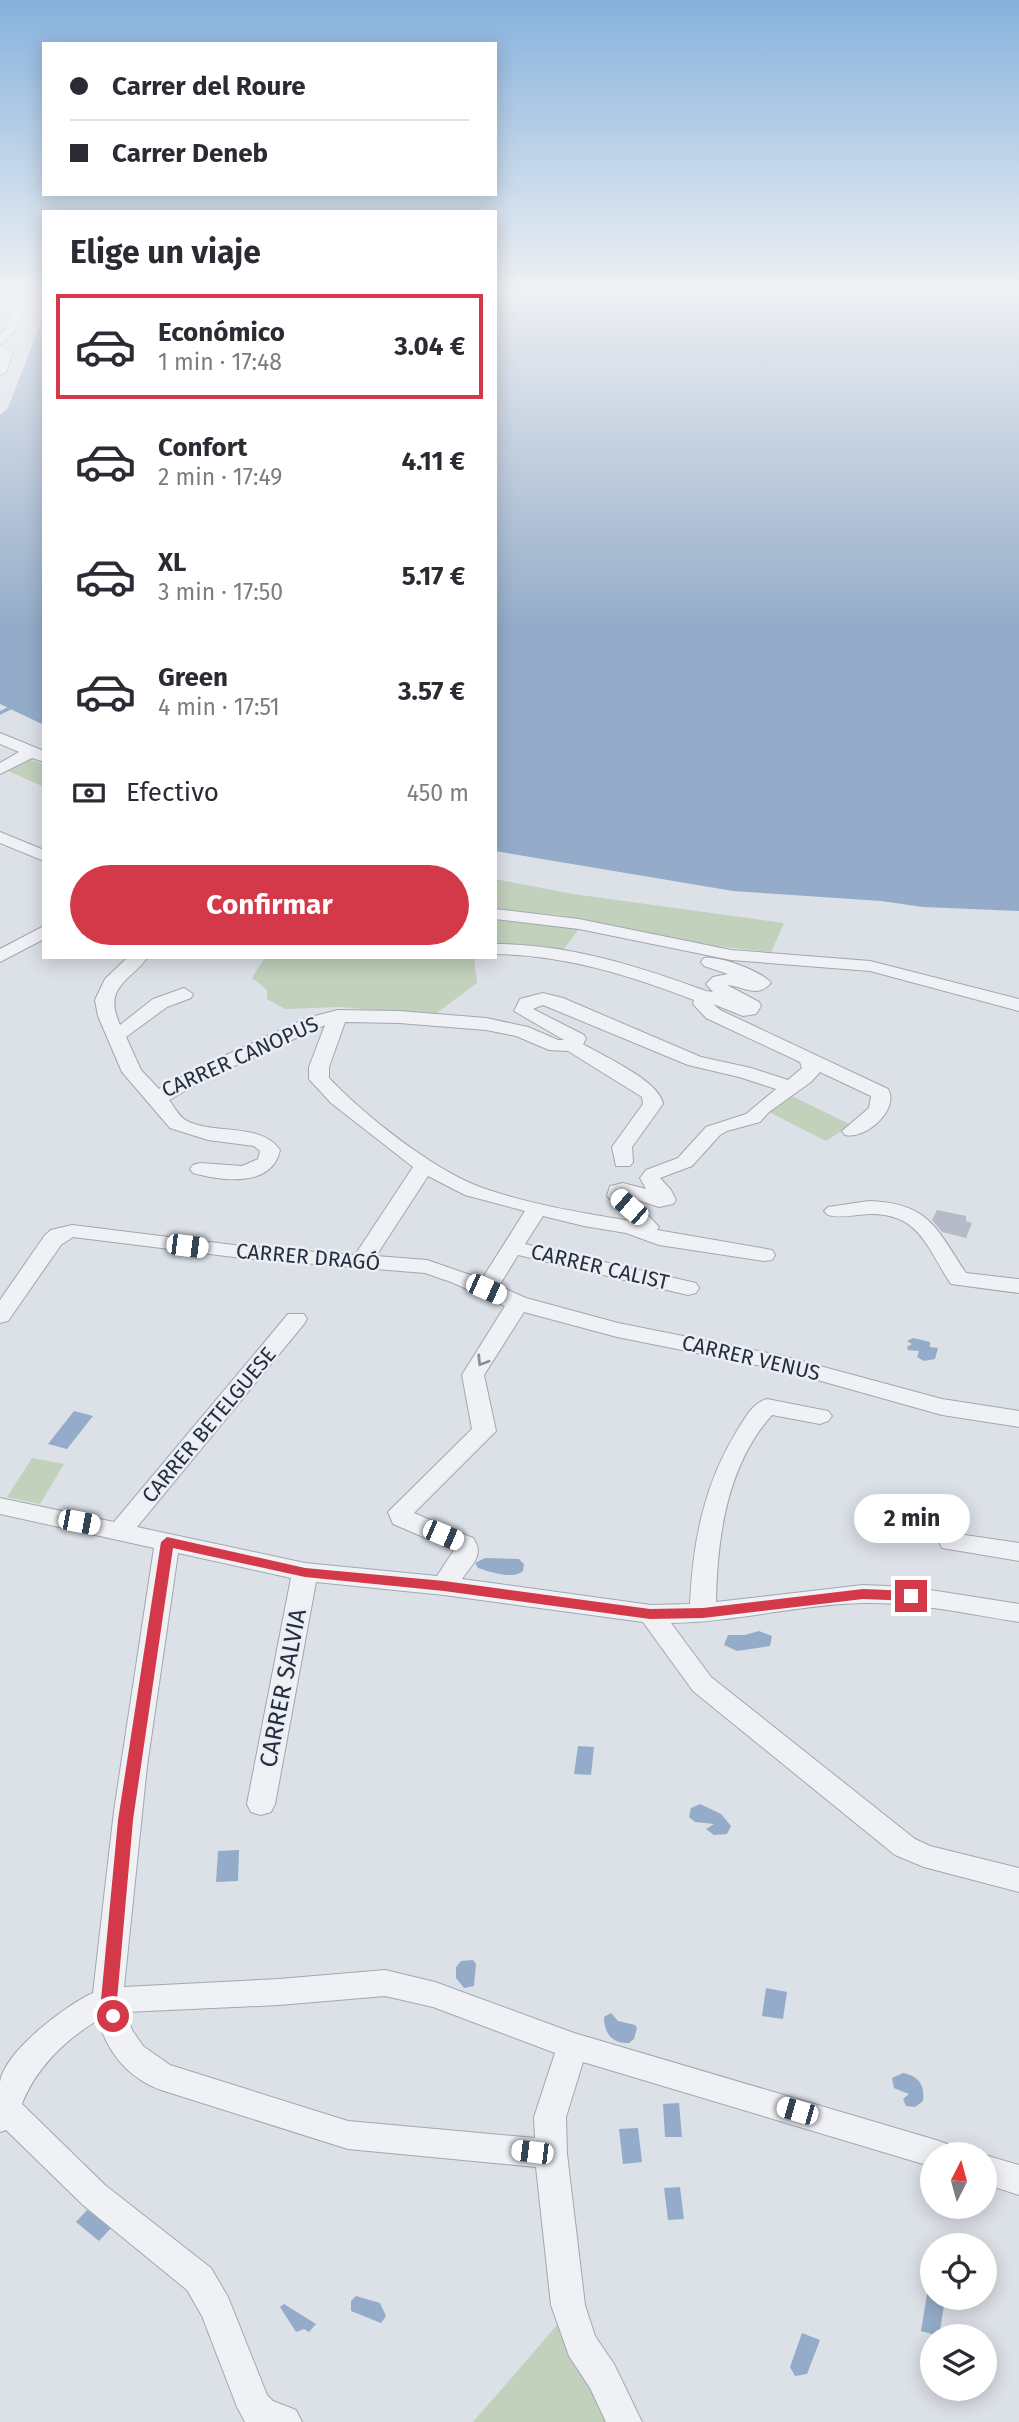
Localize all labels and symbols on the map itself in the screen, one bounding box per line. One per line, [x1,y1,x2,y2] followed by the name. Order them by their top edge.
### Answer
[158,1011,322,1103] street label: CARRER CANOPUS
[607,1185,652,1229] car
[165,1233,210,1259] car
[235,1238,381,1276] street label: CARRER DRAGÓ
[528,1238,672,1296] street label: CARRER CALIST
[463,1271,510,1307] car
[679,1329,823,1387] street label: CARRER VENUS
[136,1342,282,1508] street label: CARRER BETELGUESE
[477,1354,490,1367] one-way arrow
[853,1494,969,1544] callout: 2 min
[57,1508,102,1536] car
[420,1517,467,1553] car
[895,1580,927,1612] route end
[254,1606,312,1770] street label: CARRER SALVIA
[97,2000,129,2032] route start
[774,2095,821,2127] car
[510,2139,555,2165] car
[920,2142,998,2219] north arrow

